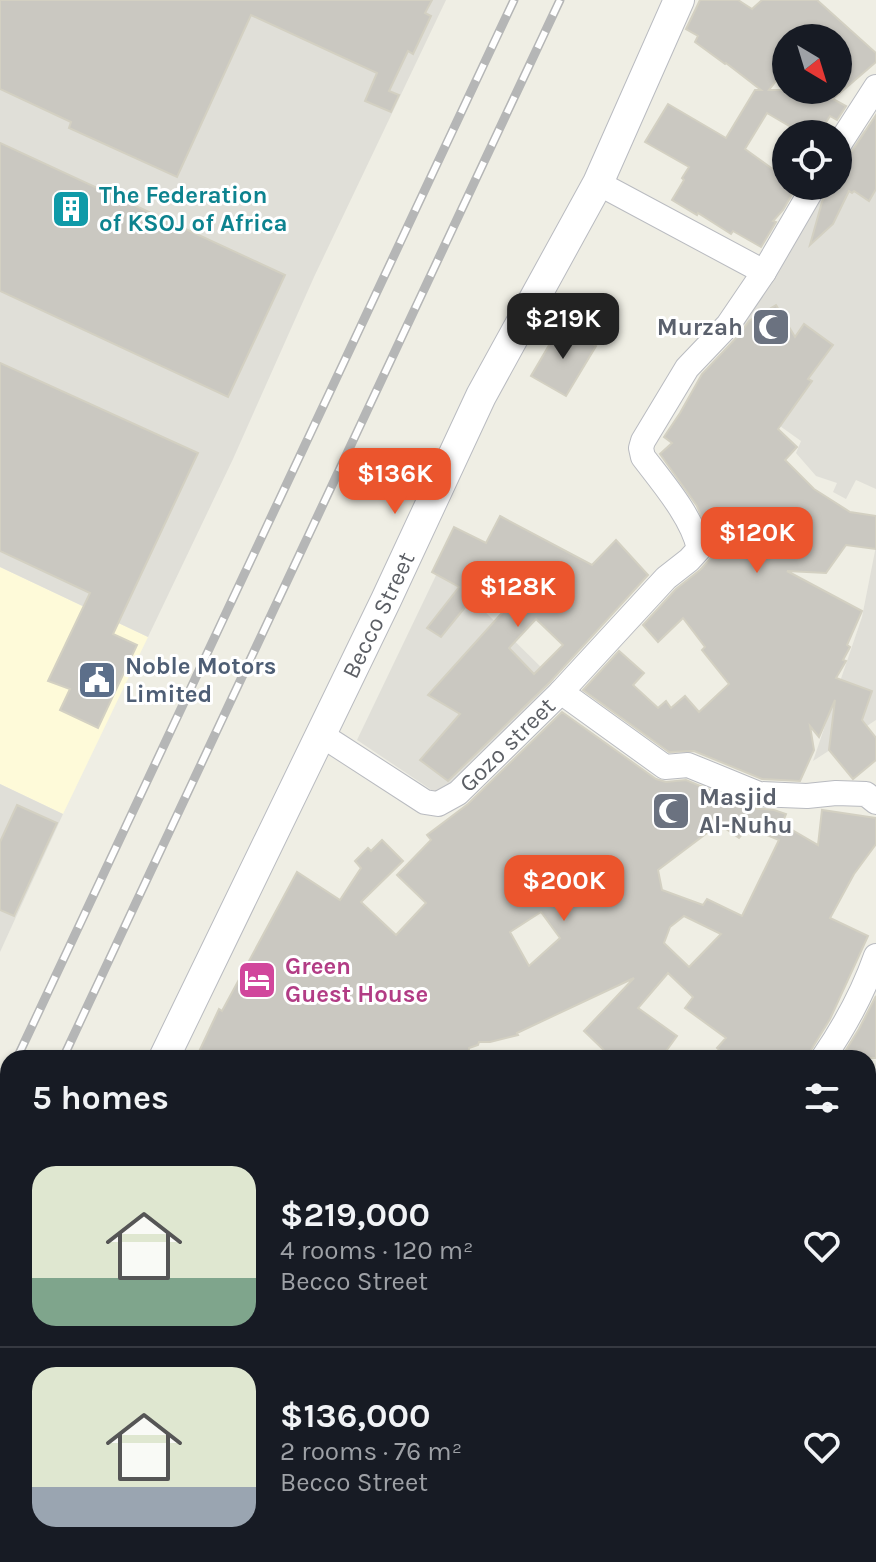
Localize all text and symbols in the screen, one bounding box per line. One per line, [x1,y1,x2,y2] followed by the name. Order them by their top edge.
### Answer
[772,24,852,104] north arrow
[772,24,852,200] map controls
[772,120,852,200] button: locate
[99,181,288,237] place label: The Federation of KSOJ of Africa
[50,188,92,230] building icon: The Federation of KSOJ of Africa
[507,293,619,361] pin: $219K
[525,303,601,334] text: $219K
[750,306,792,348] mosque icon: Murzah
[657,313,743,341] place label: Murzah
[339,448,451,516] pin: $136K
[357,458,433,489] text: $136K
[701,507,813,575] pin: $120K
[719,517,795,548] text: $120K
[336,547,420,683] street label: Becco Street
[462,561,574,629] pin: $128K
[480,571,556,602] text: $128K
[125,652,276,708] place label: Noble Motors Limited
[76,659,118,701] public building icon: Noble Motors Limited
[454,692,561,798] street label: Gozo street
[699,783,793,839] place label: Masjid Al-Nuhu
[650,790,692,832] mosque icon: Masjid Al-Nuhu
[508,855,620,923] pin: $200K
[522,865,606,896] text: $200K
[285,952,428,1008] place label: Green Guest House
[236,959,278,1001] hotel icon: Green Guest House
[800,1076,844,1120] icon: filters
[32,1078,169,1118] text: 5 homes
[280,1195,430,1235] text: $219,000
[96,1198,192,1294] icon: home
[800,1224,844,1268] icon: heart
[280,1235,474,1266] text: 4 rooms · 120 m²
[280,1266,428,1297] text: Becco Street
[280,1396,430,1436] text: $136,000
[96,1399,192,1495] icon: home
[800,1425,844,1469] icon: heart
[280,1436,462,1467] text: 2 rooms · 76 m²
[280,1467,428,1498] text: Becco Street

